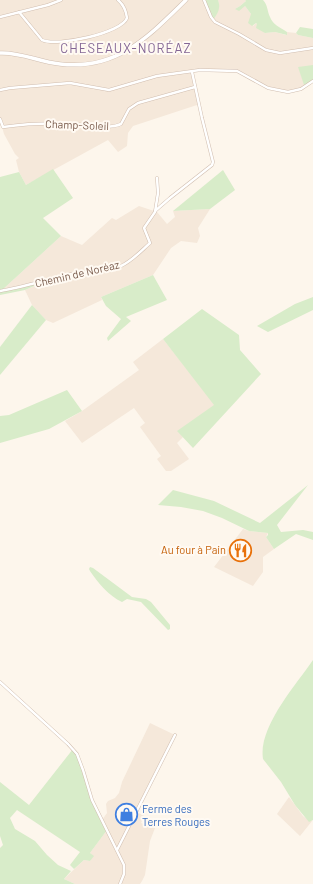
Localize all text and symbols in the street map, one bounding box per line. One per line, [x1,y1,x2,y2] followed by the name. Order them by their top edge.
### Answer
[60,40,192,56] district label: CHESEAUX-NORÉAZ
[45,117,109,132] street label: Champ-Soleil
[33,257,120,290] street label: Chemin de Noréaz
[228,537,254,563] restaurant icon: Au four à Pain
[161,543,226,556] place label: Au four à Pain
[113,802,139,828] shop icon: Ferme des Terres Rouges
[142,802,210,828] place label: Ferme des Terres Rouges

